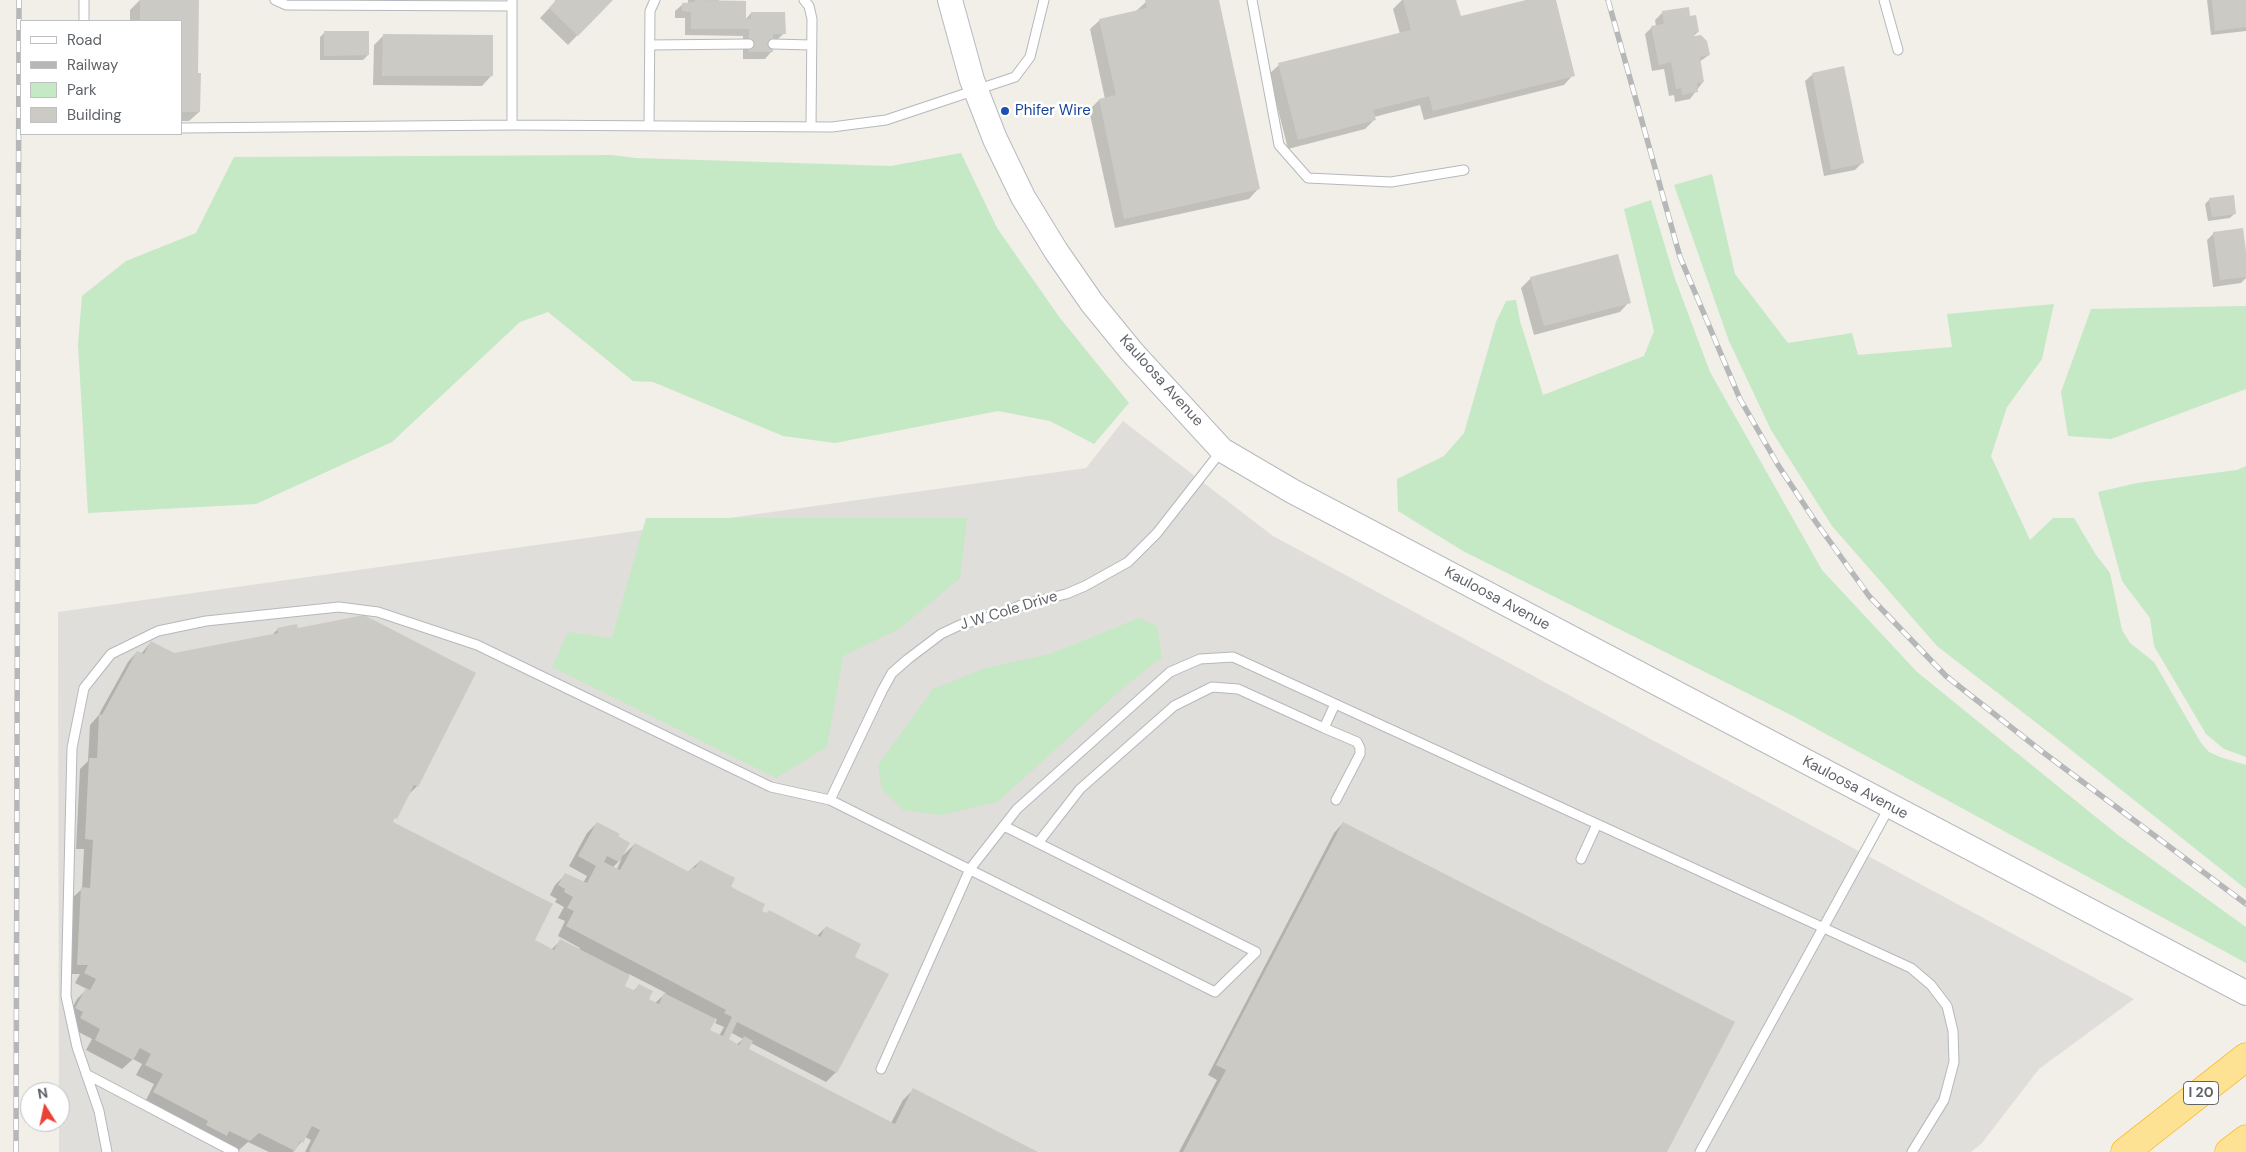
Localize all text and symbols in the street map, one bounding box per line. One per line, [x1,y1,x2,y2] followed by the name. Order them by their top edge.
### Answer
[20,20,182,135] legend
[67,30,102,50] text: Road
[67,55,118,75] text: Railway
[67,80,97,100] text: Park
[1015,102,1091,120] place label: Phifer Wire
[67,105,122,125] text: Building
[999,105,1011,117] marker: Phifer Wire
[1115,332,1207,430] street label: Kauloosa Avenue
[1441,564,1553,634] street label: Kauloosa Avenue
[958,588,1060,634] street label: J W Cole Drive
[1799,753,1911,823] street label: Kauloosa Avenue
[20,1082,70,1132] north arrow
[2184,1082,2218,1104] road number: I 20
[36,1083,49,1103] text: N

